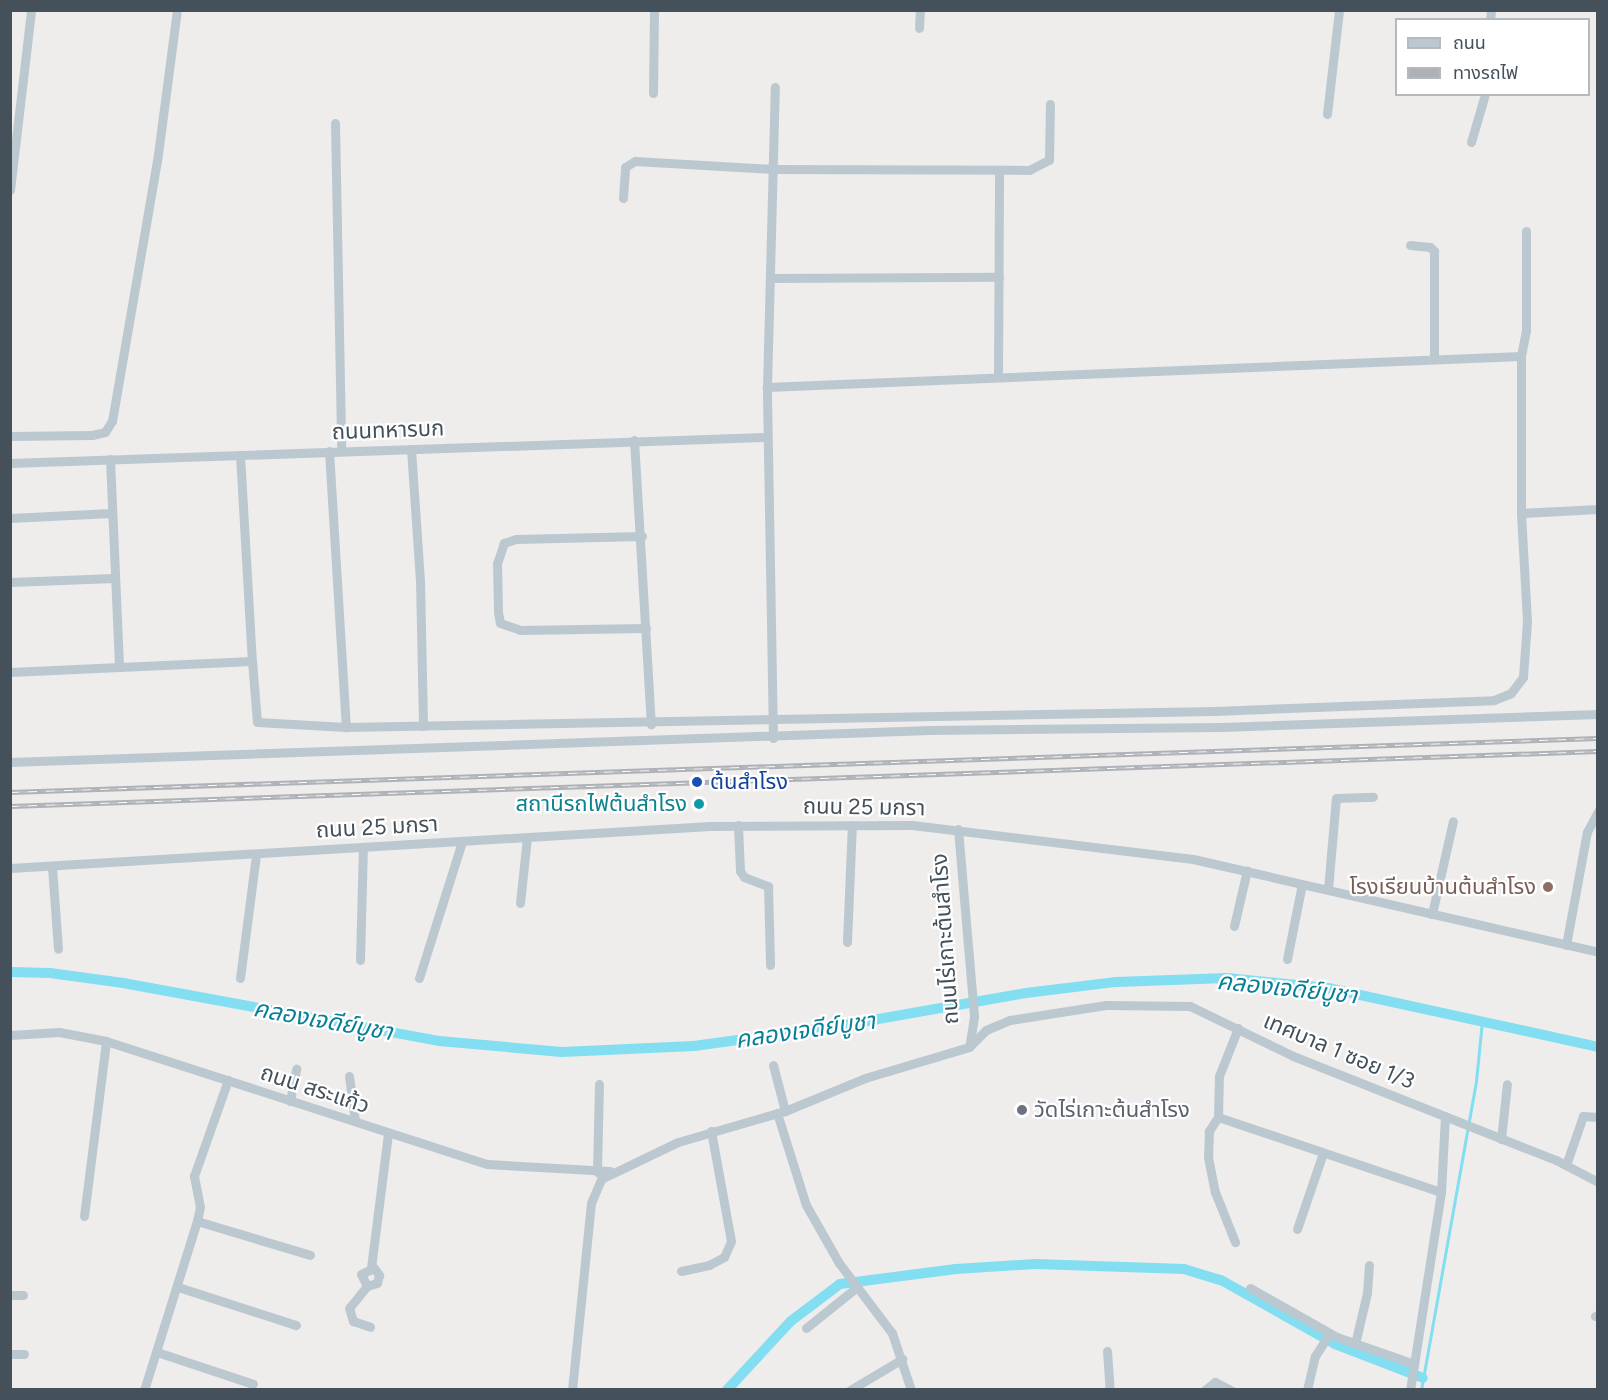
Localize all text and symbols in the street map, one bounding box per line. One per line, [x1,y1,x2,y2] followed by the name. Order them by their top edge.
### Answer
[1395,18,1590,96] legend
[1453,32,1486,54] text: ถนน
[1453,62,1518,84] text: ทางรถไฟ
[331,415,445,445] street label: ถนนทหารบก
[710,769,788,795] place label: ต้นสำโรง
[688,773,706,791] marker: ต้นสำโรง
[515,791,687,817] place label: สถานีรถไฟต้นสำโรง
[803,793,925,821] street label: ถนน 25 มกรา
[692,797,706,811] marker: สถานีรถไฟต้นสำโรง
[315,811,439,843] street label: ถนน 25 มกรา
[926,852,964,1026] street label: ถนนไร่เกาะต้นสำโรง
[1350,874,1536,900] place label: โรงเรียนบ้านต้นสำโรง
[1541,880,1555,894] marker: โรงเรียนบ้านต้นสำโรง
[1216,966,1358,1010] water label: คลองเจดีย์บูชา
[251,994,395,1046] water label: คลองเจดีย์บูชา
[733,1006,877,1054] water label: คลองเจดีย์บูชา
[1260,1007,1418,1095] street label: เทศบาล 1 ซอย 1/3
[257,1059,373,1119] street label: ถนน สระแก้ว
[1034,1097,1190,1123] place label: วัดไร่เกาะต้นสำโรง
[1015,1103,1029,1117] marker: วัดไร่เกาะต้นสำโรง

